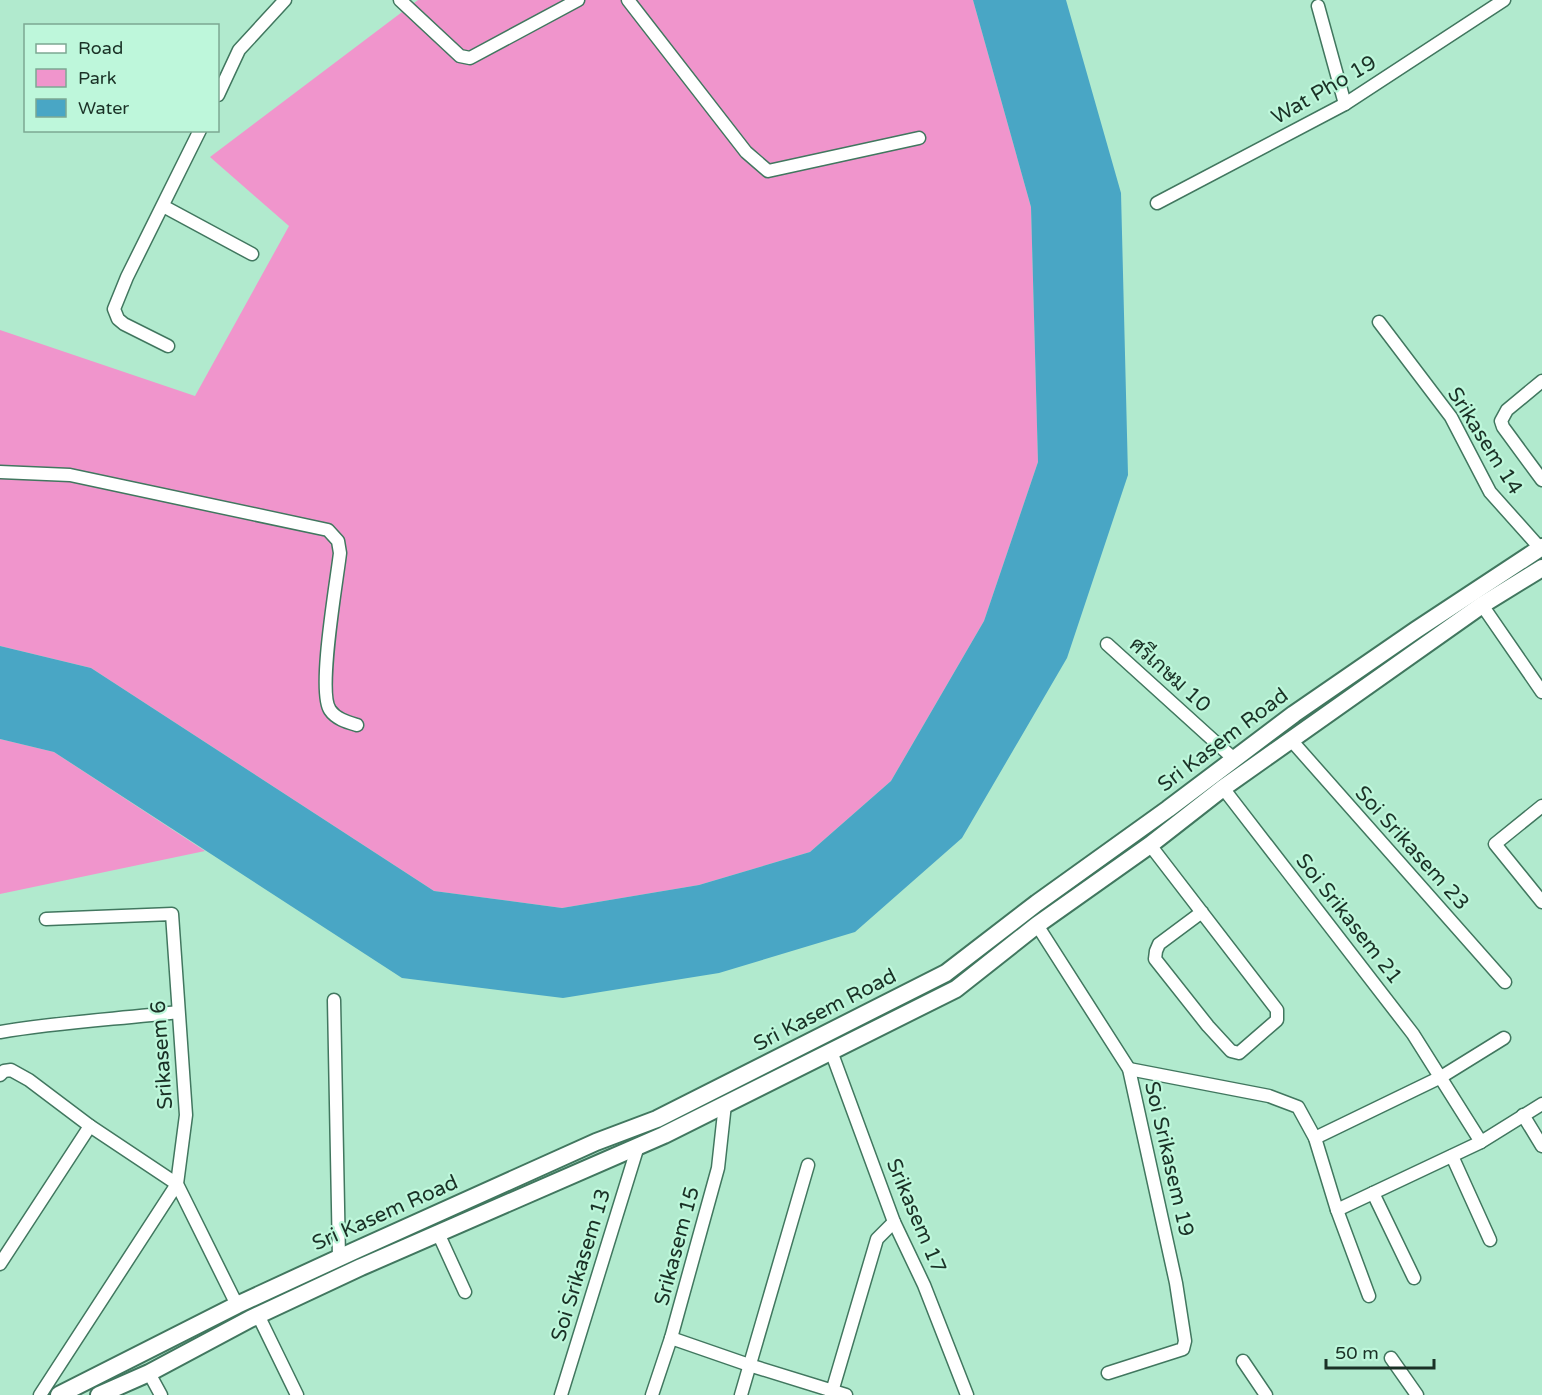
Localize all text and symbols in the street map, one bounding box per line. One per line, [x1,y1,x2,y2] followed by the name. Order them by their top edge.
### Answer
[24,24,219,132] legend
[78,37,123,59] text: Road
[1267,50,1381,130] street label: Wat Pho 19
[78,67,117,89] text: Park
[78,97,129,119] text: Water
[1442,383,1528,499] street label: Srikasem 14
[1124,631,1216,718] street label: ศรีเกษม 10
[1153,683,1293,797] street label: Sri Kasem Road
[1350,781,1474,915] street label: Soi Srikasem 23
[1290,849,1408,989] street label: Soi Srikasem 21
[749,963,901,1057] street label: Sri Kasem Road
[146,1000,178,1110] street label: Srikasem 6
[1139,1079,1199,1239] street label: Soi Srikasem 19
[881,1155,951,1277] street label: Srikasem 17
[308,1170,462,1256] street label: Sri Kasem Road
[649,1184,705,1308] street label: Srikasem 15
[546,1186,616,1344] street label: Soi Srikasem 13
[1326,1332,1434,1370] scale bar
[1335,1342,1379,1364] text: 50 m

